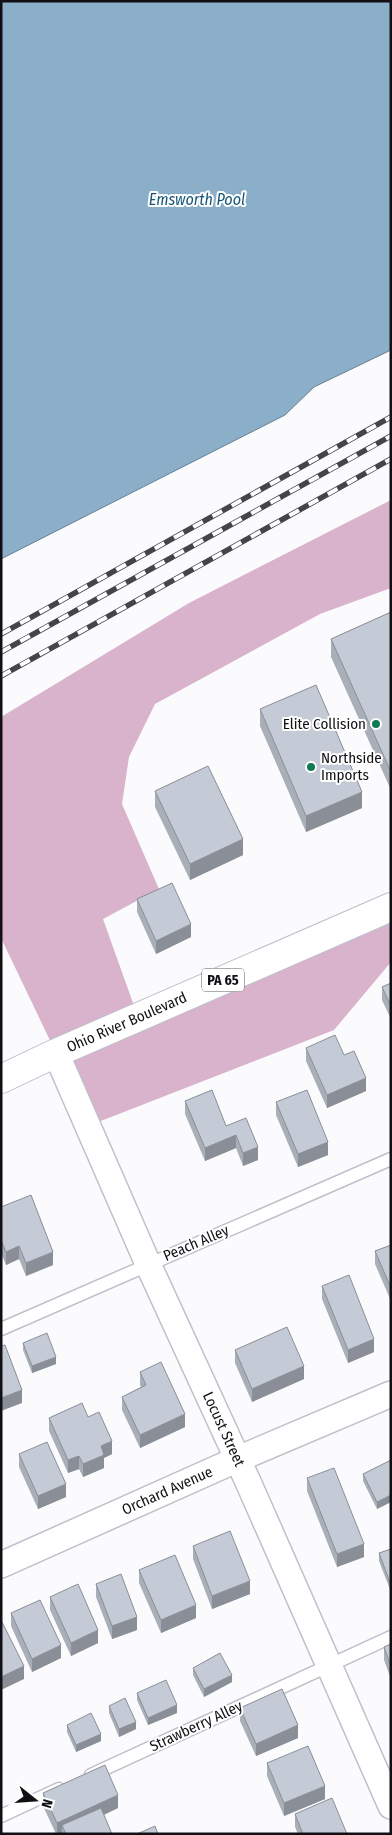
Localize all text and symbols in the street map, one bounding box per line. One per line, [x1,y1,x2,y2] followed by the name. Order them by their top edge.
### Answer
[149,190,245,209] water label: Emsworth Pool
[283,715,366,733] place label: Elite Collision
[370,718,382,730] marker: Elite Collision
[321,749,382,784] place label: Northside Imports
[305,761,317,773] marker: Northside Imports
[202,968,244,992] road number: PA 65
[64,988,190,1056] street label: Ohio River Boulevard
[160,1221,232,1265] street label: Peach Alley
[199,1389,249,1470] street label: Locust Street
[119,1463,215,1519] street label: Orchard Avenue
[147,1697,245,1755] street label: Strawberry Alley
[10,1775,60,1825] north arrow
[38,1797,56,1810] text: N

